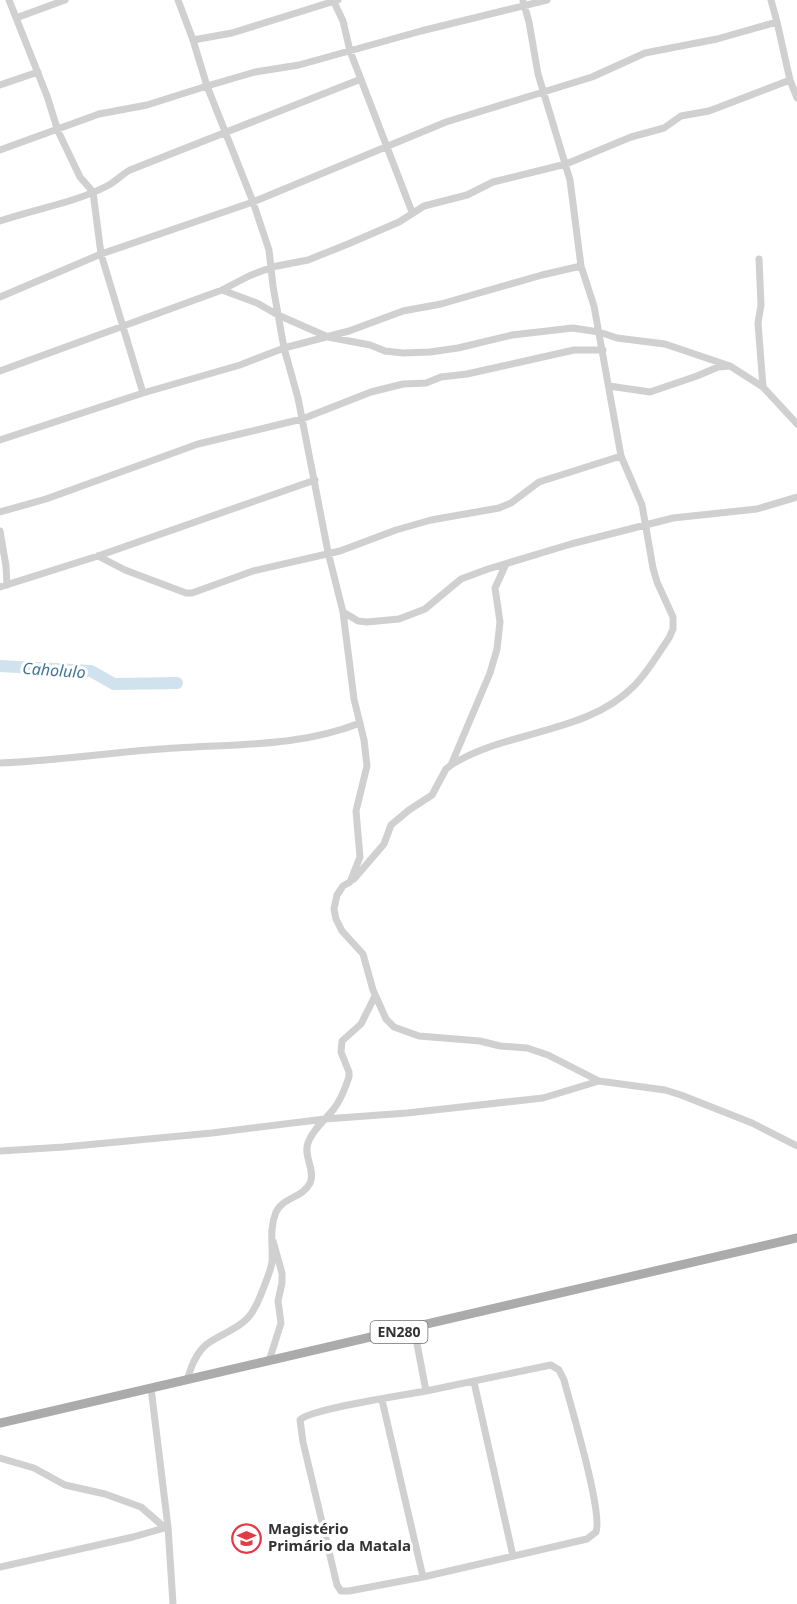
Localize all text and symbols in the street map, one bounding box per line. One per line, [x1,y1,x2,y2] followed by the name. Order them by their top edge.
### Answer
[22,657,86,683] water label: Caholulo
[370,1321,428,1343] road number: EN280
[268,1518,411,1555] place label: Magistério Primário da Matala
[231,1522,263,1554] school or university icon: Magistério Primário da Matala

